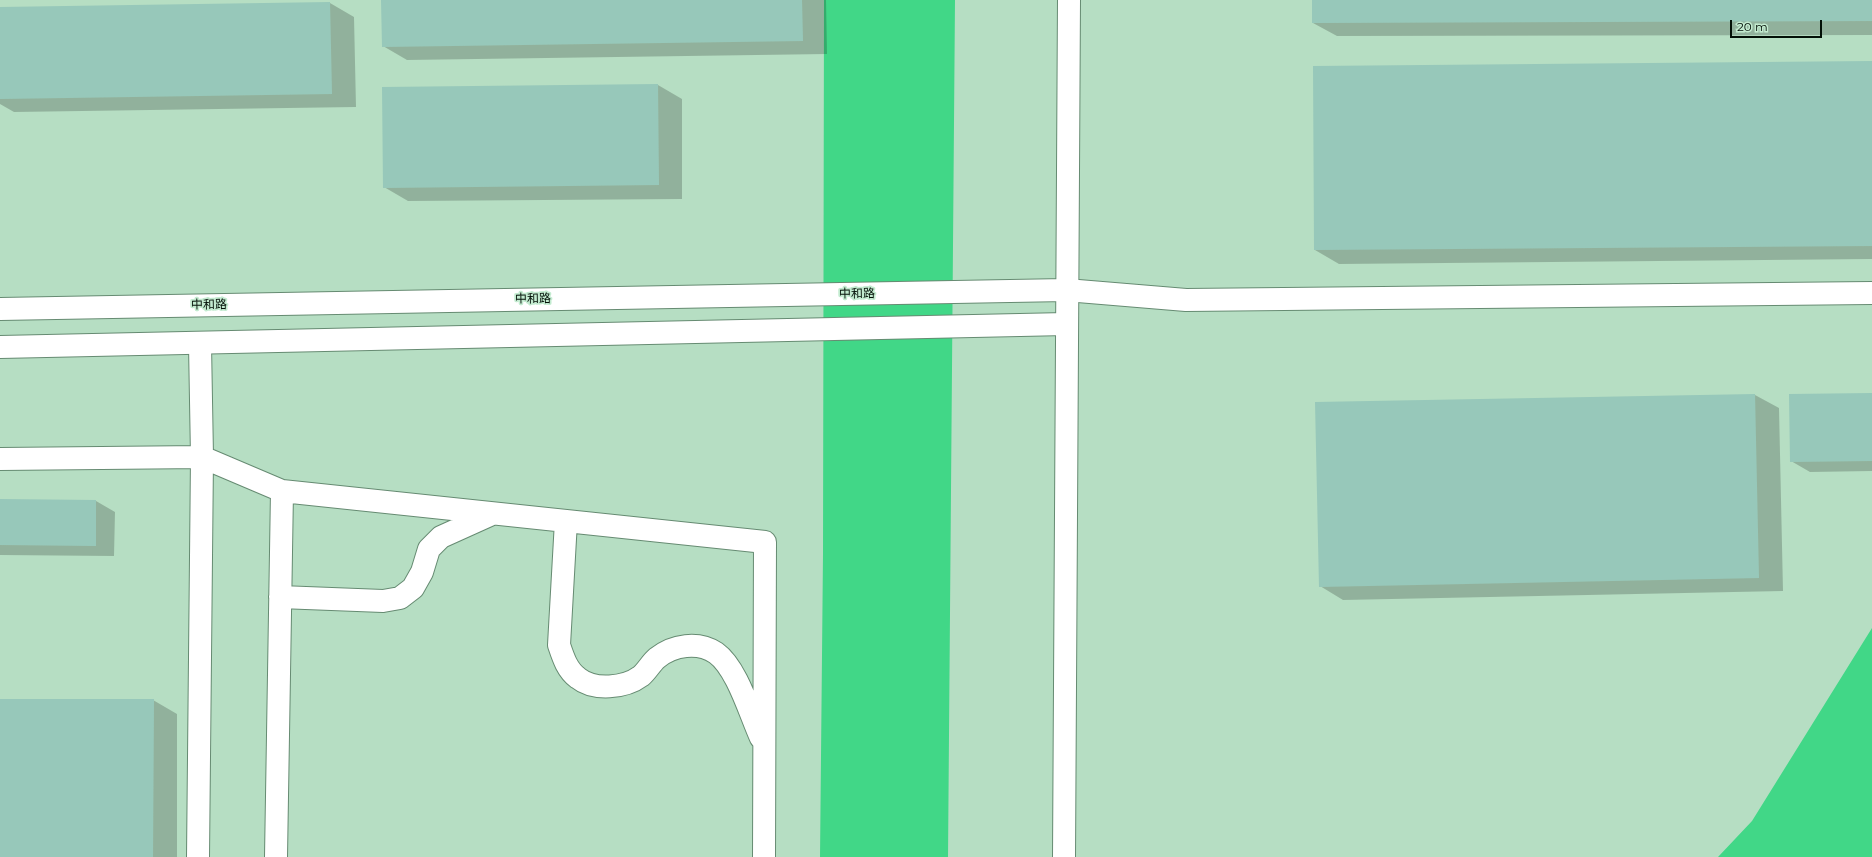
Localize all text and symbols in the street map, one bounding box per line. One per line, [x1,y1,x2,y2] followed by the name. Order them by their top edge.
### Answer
[1732,12,1824,38] scale bar
[1737,19,1768,34] text: 20 m
[839,286,875,302] street label: 中和路
[515,291,551,307] street label: 中和路
[191,297,227,313] street label: 中和路

